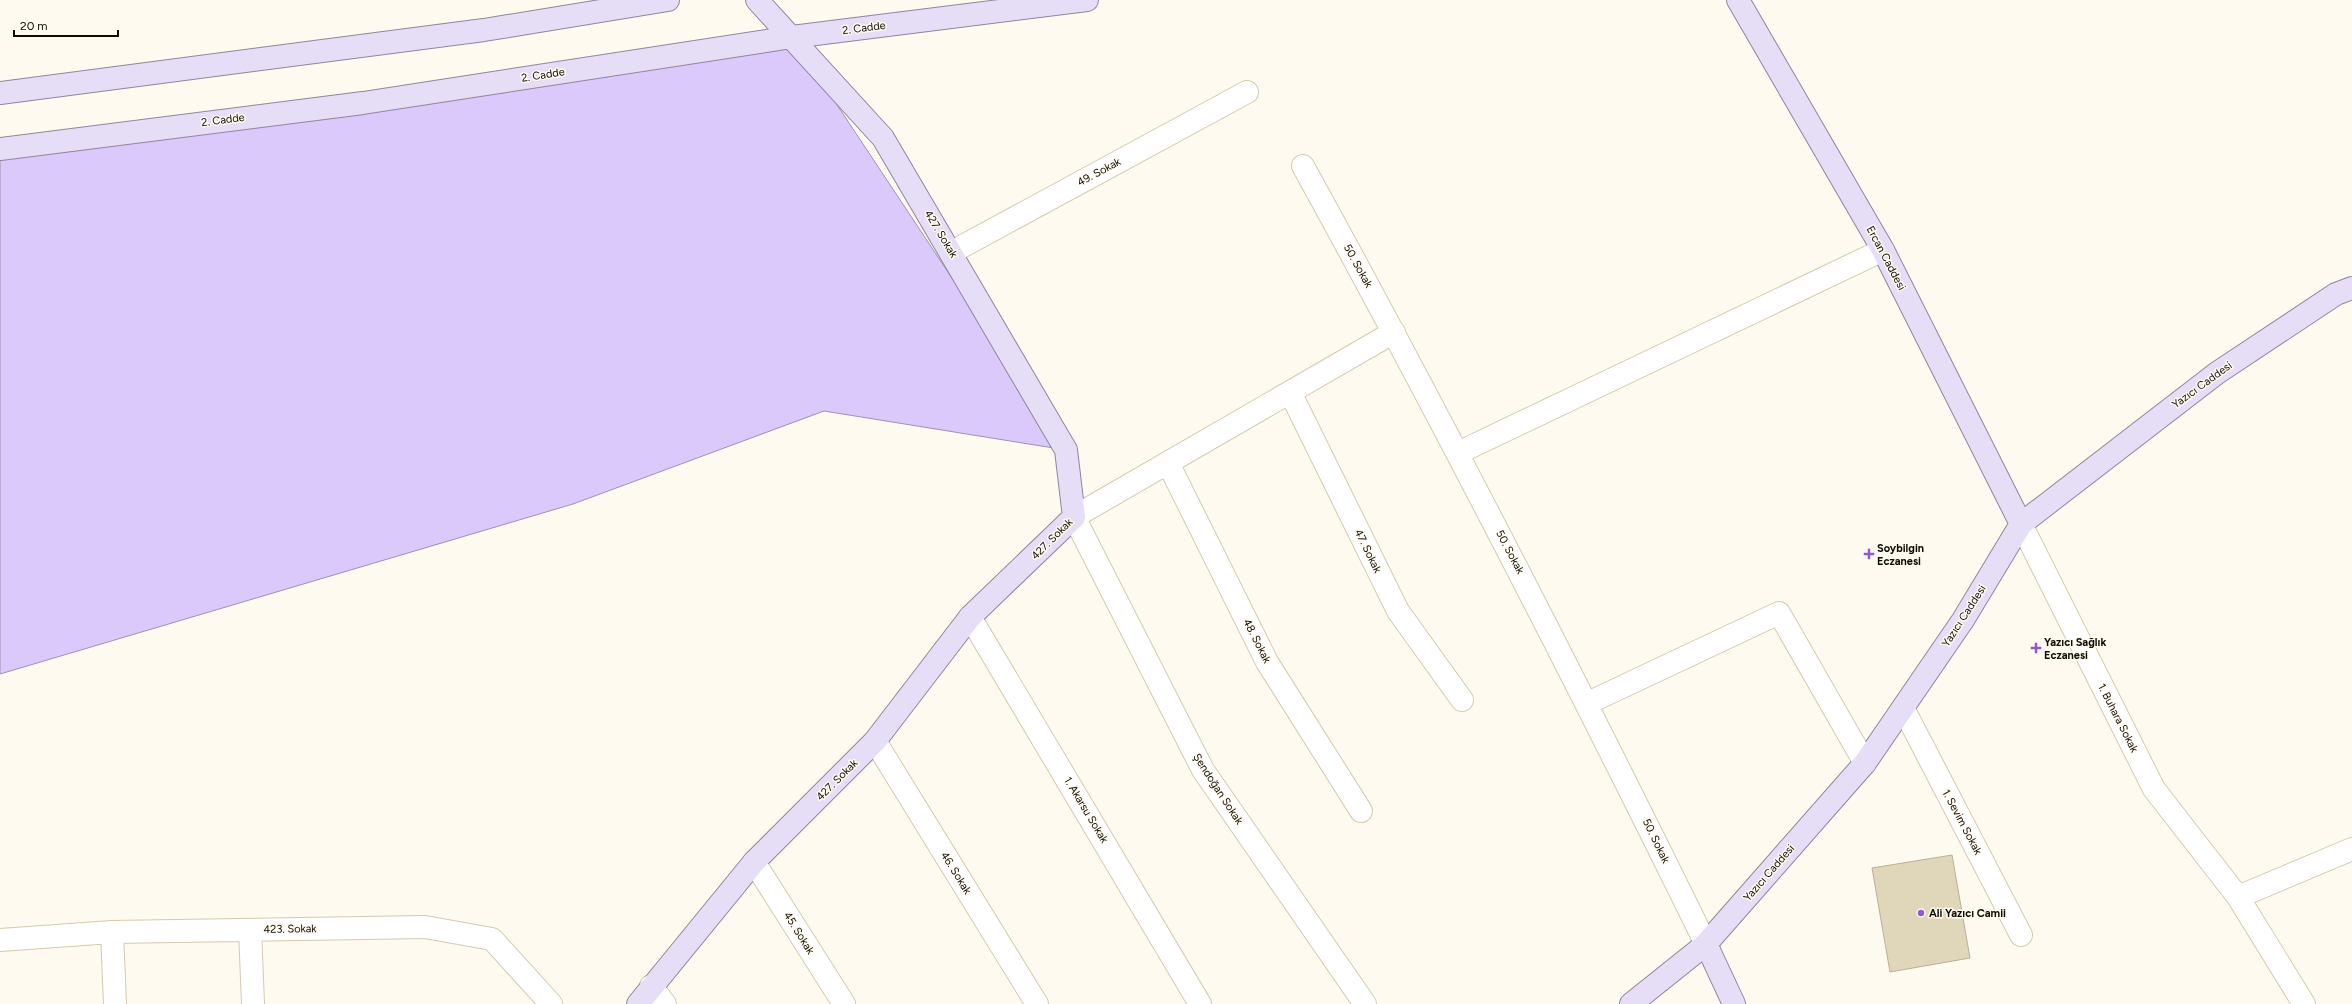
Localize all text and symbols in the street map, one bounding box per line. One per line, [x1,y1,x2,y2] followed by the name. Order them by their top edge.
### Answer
[14,12,118,38] scale bar
[20,19,48,33] text: 20 m
[842,19,886,37] street label: 2. Cadde
[520,65,566,85] street label: 2. Cadde
[201,111,245,129] street label: 2. Cadde
[1075,155,1124,189] street label: 49. Sokak
[922,208,961,261] street label: 427. Sokak
[1864,224,1908,292] street label: Ercan Caddesi
[1341,242,1376,291] street label: 50. Sokak
[2170,359,2234,411] street label: Yazıcı Caddesi
[1029,515,1076,562] street label: 427. Sokak
[1352,527,1384,576] street label: 47. Sokak
[1493,528,1527,577] street label: 50. Sokak
[1877,542,1924,568] place label: Soybilgin Eczanesi
[1864,549,1874,559] marker: Soybilgin Eczanesi
[1939,583,1989,649] street label: Yazıcı Caddesi
[1240,617,1274,666] street label: 48. Sokak
[2044,636,2106,662] place label: Yazıcı Sağlık Eczanesi
[2031,643,2041,653] marker: Yazıcı Sağlık Eczanesi
[2095,681,2141,755] street label: 1. Buhara Sokak
[1190,751,1246,827] street label: Şendoğan Sokak
[814,756,861,803] street label: 427. Sokak
[1061,775,1111,846] street label: 1. Akarsu Sokak
[1939,787,1985,857] street label: 1. Sevim Sokak
[1640,817,1673,866] street label: 50. Sokak
[1741,842,1797,904] street label: Yazıcı Caddesi
[938,849,974,897] street label: 46. Sokak
[1929,907,2006,920] place label: Ali Yazıcı Camii
[1916,908,1926,918] marker: Ali Yazıcı Camii
[781,909,817,957] street label: 45. Sokak
[263,922,317,936] street label: 423. Sokak

